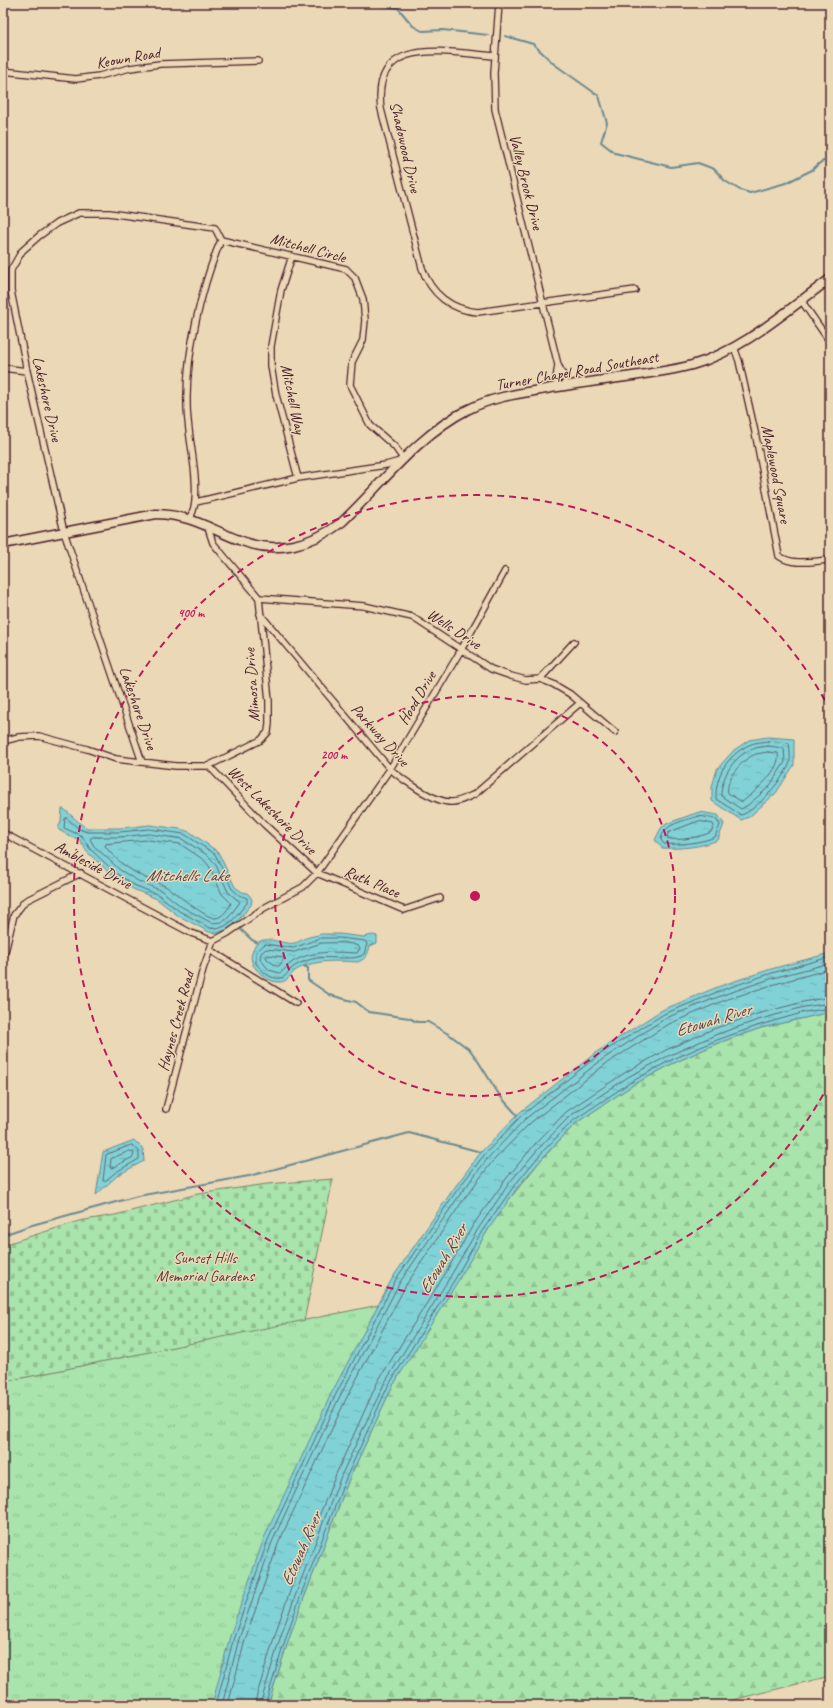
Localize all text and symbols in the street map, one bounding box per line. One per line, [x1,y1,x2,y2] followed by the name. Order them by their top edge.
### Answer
[95,42,164,73] street label: Keown Road
[385,100,426,196] street label: Shadowood Drive
[504,132,548,233] street label: Valley Brook Drive
[268,228,350,268] street label: Mitchell Circle
[494,347,661,395] street label: Turner Chapel Road Southeast
[28,355,67,445] street label: Lakeshore Drive
[276,362,310,437] street label: Mitchell Way
[757,423,796,526] street label: Maplewood Square
[423,604,486,655] street label: Wells Drive
[178,605,205,621] text: 400 m
[239,646,265,723] street label: Mimosa Drive
[114,664,162,754] street label: Lakeshore Drive
[393,666,442,728] street label: Hood Drive
[347,699,415,772] street label: Parkway Drive
[321,747,348,763] text: 200 m
[223,761,322,860] street label: West Lakeshore Drive
[51,836,137,894] street label: Ambleside Drive
[341,861,404,903] street label: Ruth Place
[146,865,231,886] water label: Mitchells Lake
[468,889,482,903] centre of rings
[153,966,200,1073] street label: Haynes Creek Road
[673,998,756,1041] water label: Etowah River
[414,1218,473,1298] water label: Etowah River
[156,1248,255,1286] park label: Sunset Hills Memorial Gardens
[276,1507,328,1589] water label: Etowah River

